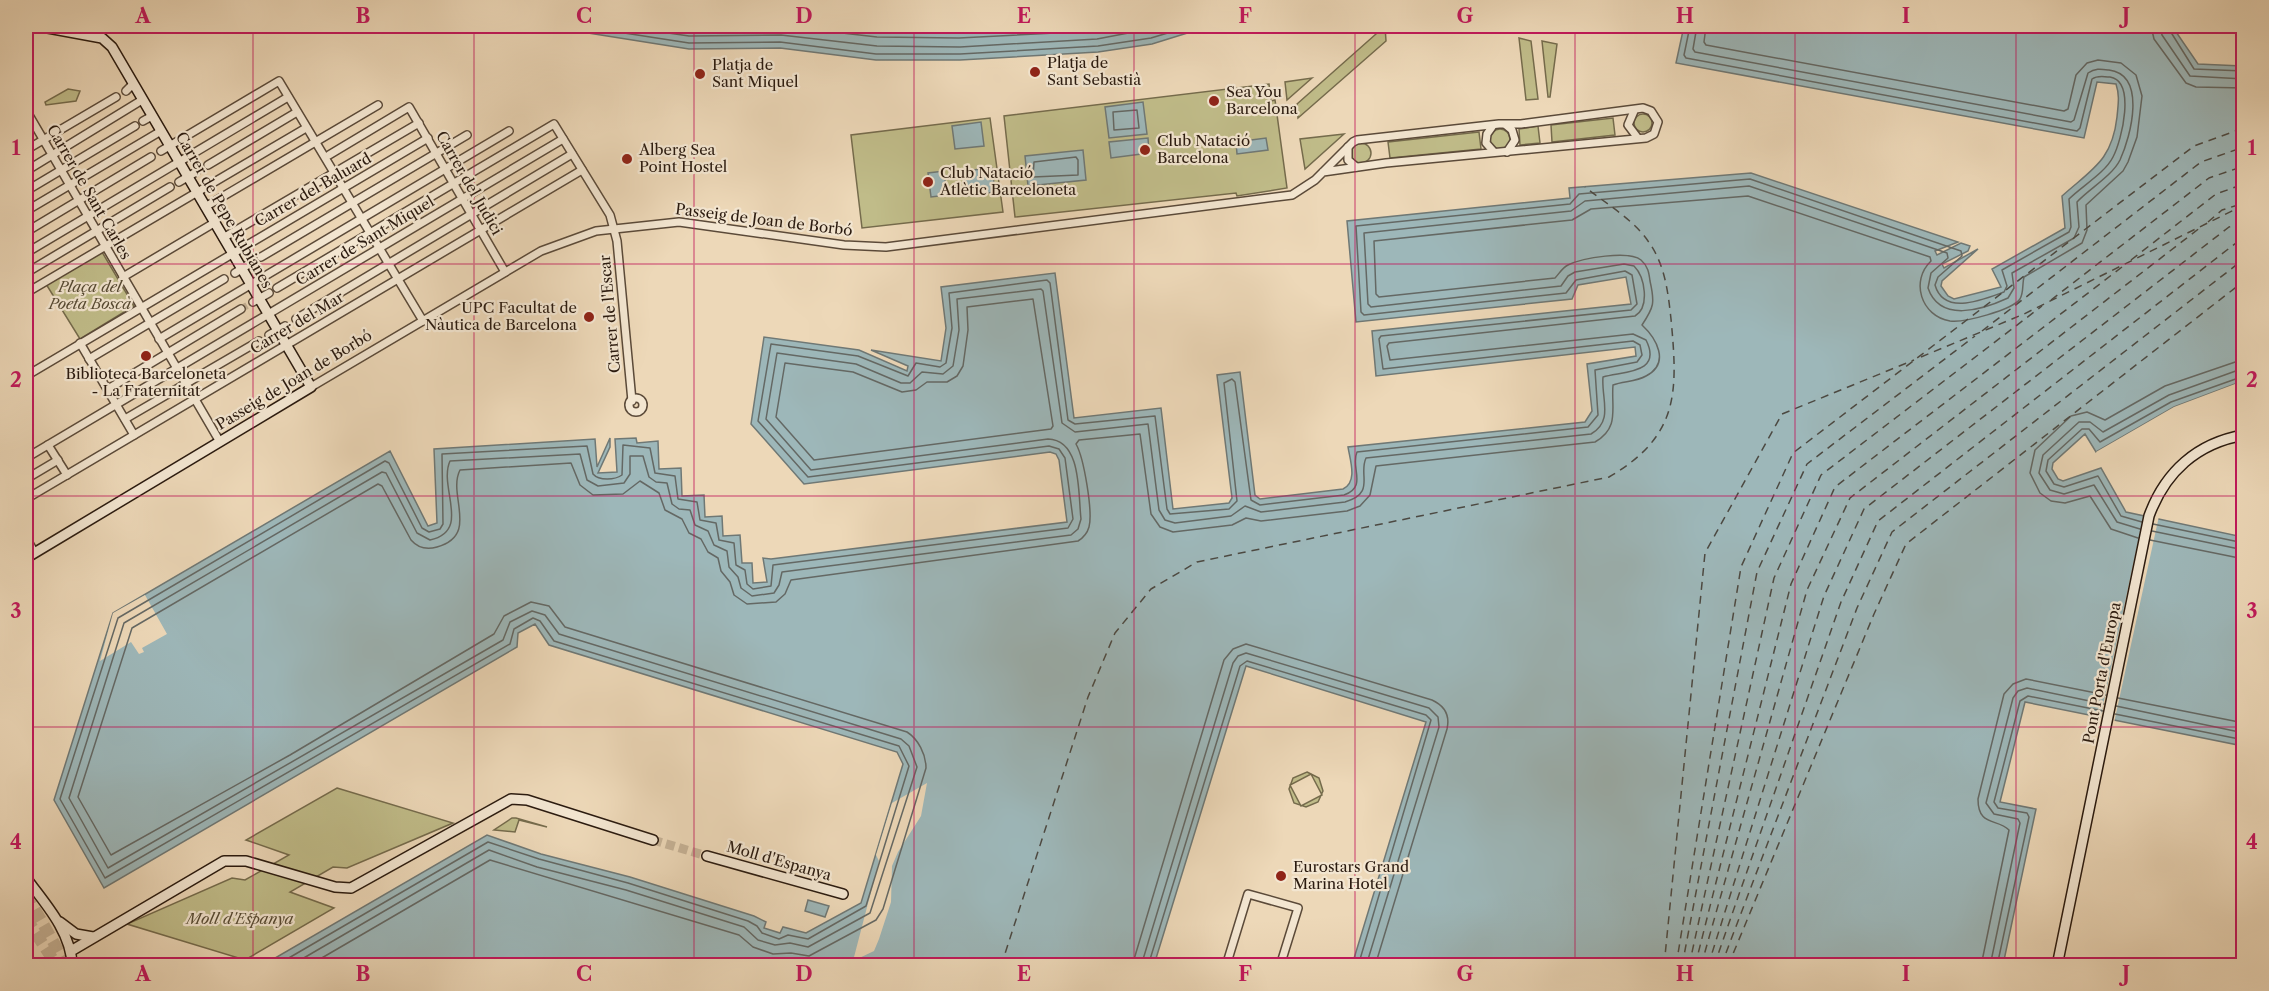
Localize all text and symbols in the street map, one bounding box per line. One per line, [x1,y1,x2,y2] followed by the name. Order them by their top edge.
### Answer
[134,4,151,28] text: A
[356,4,371,28] text: B
[576,4,592,28] text: C
[795,4,813,28] text: D
[1017,4,1031,28] text: E
[1238,4,1252,28] text: F
[1457,4,1474,28] text: G
[1676,4,1694,28] text: H
[1902,4,1910,28] text: I
[2118,4,2130,28] text: J
[1047,53,1141,89] place label: Platja de Sant Sebastià
[712,55,799,91] place label: Platja de Sant Miquel
[1028,65,1042,79] marker: Platja de Sant Sebastià
[693,67,707,81] marker: Platja de Sant Miquel
[1226,82,1298,118] place label: Sea You Barcelona
[1207,94,1221,108] marker: Sea You Barcelona
[43,121,136,263] street label: Carrer de Sant Carles
[432,127,507,238] street label: Carrer del Judici
[172,128,277,291] street label: Carrer de Pepe Rubianes
[1157,131,1250,167] place label: Club Natació Barcelona
[12,136,21,160] text: 1
[2248,136,2257,160] text: 1
[638,140,728,176] place label: Alberg Sea Point Hostel
[1138,143,1152,157] marker: Club Natació Barcelona
[251,148,374,231] street label: Carrer del Baluard
[620,152,634,166] marker: Alberg Sea Point Hostel
[939,163,1076,199] place label: Club Natació Atlètic Barceloneta
[921,175,935,189] marker: Club Natació Atlètic Barceloneta
[292,191,438,289] street label: Carrer de Sant Miquel
[674,199,854,240] street label: Passeig de Joan de Borbó
[595,253,624,374] street label: Carrer de l'Escar
[48,277,131,313] park label: Plaça del Poeta Boscà
[247,287,347,358] street label: Carrer del Mar
[425,298,577,334] place label: UPC Facultat de Nàutica de Barcelona
[582,310,596,324] marker: UPC Facultat de Nàutica de Barcelona
[212,325,375,434] street label: Passeig de Joan de Borbó
[139,349,153,363] marker: Biblioteca Barceloneta - La Fraternitat
[65,364,227,400] place label: Biblioteca Barceloneta - La Fraternitat
[10,368,22,392] text: 2
[2246,368,2258,392] text: 2
[10,599,22,623] text: 3
[2246,599,2258,623] text: 3
[2078,600,2125,745] street label: Pont Porta d'Europa
[10,830,22,854] text: 4
[2246,830,2258,854] text: 4
[725,836,834,885] street label: Moll d'Espanya
[1293,857,1409,893] place label: Eurostars Grand Marina Hotel
[1274,869,1288,883] marker: Eurostars Grand Marina Hotel
[185,909,293,928] park label: Moll d'Espanya
[134,962,151,986] text: A
[356,962,371,986] text: B
[576,962,592,986] text: C
[795,962,813,986] text: D
[1017,962,1031,986] text: E
[1238,962,1252,986] text: F
[1457,962,1474,986] text: G
[1676,962,1694,986] text: H
[1902,962,1910,986] text: I
[2118,962,2130,986] text: J

